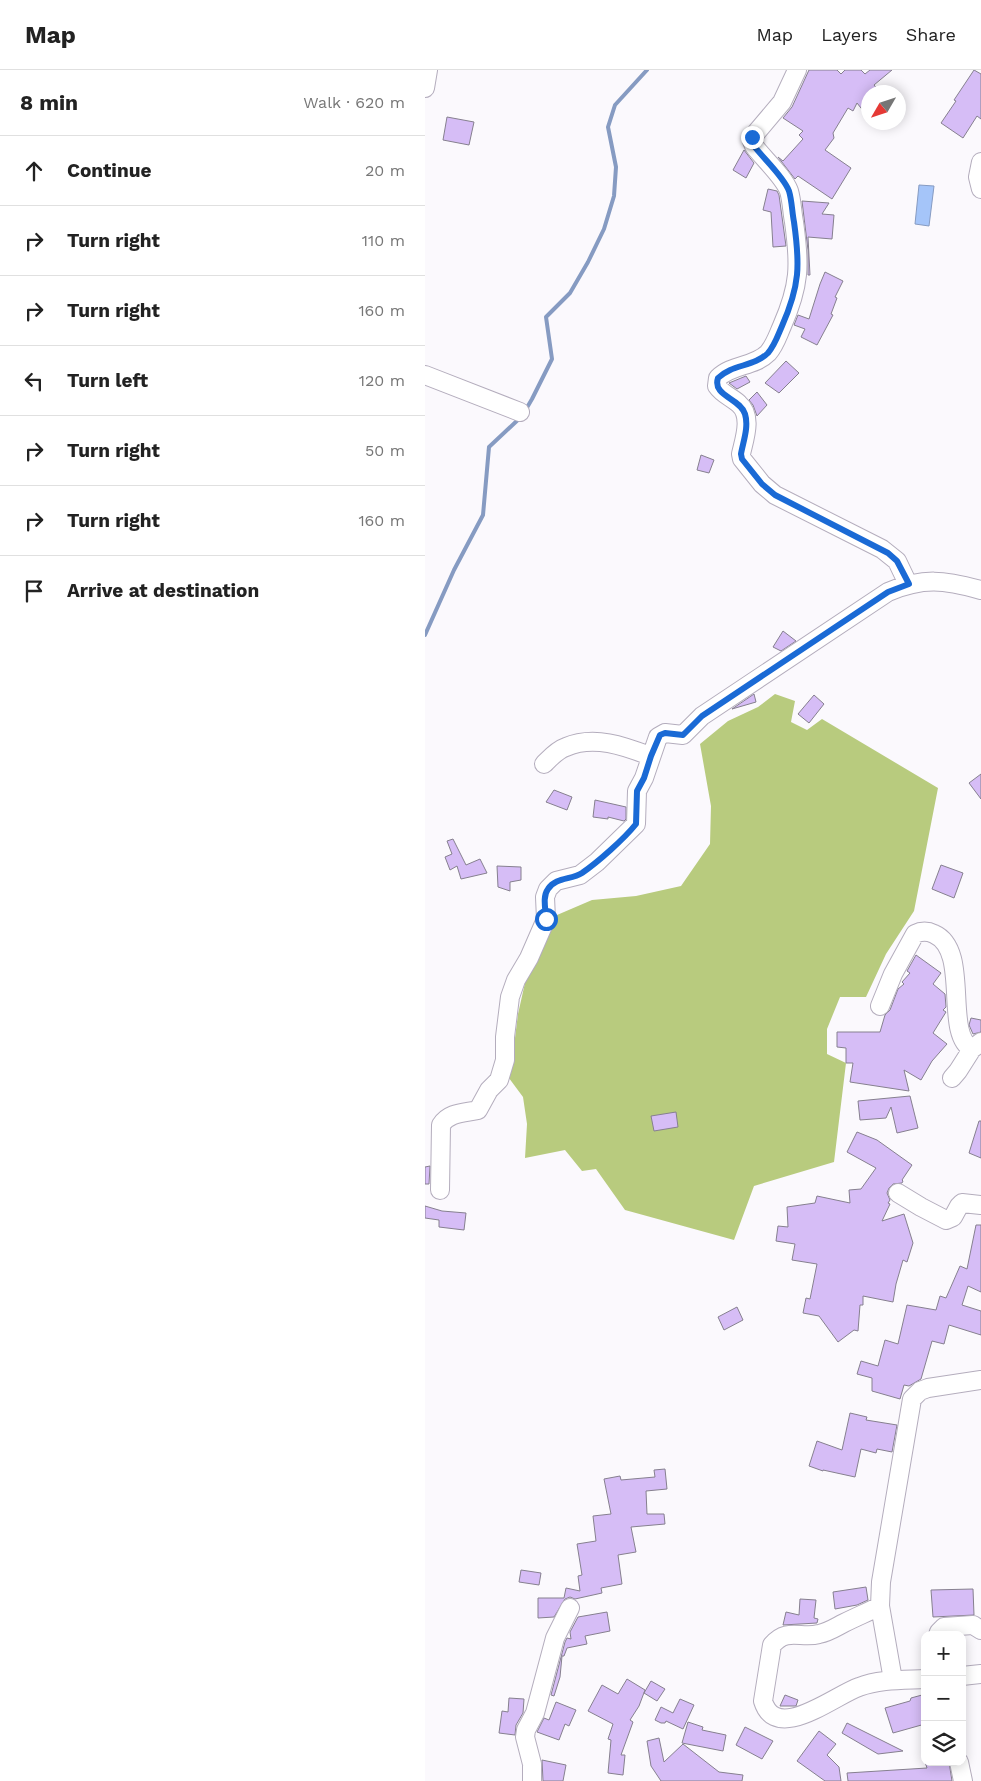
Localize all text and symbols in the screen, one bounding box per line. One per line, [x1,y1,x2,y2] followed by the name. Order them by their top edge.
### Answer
[25,21,76,49] text: Map
[756,24,793,45] text: Map
[821,24,878,45] text: Layers
[906,24,956,45] text: Share
[861,85,906,130] north arrow
[20,90,78,115] text: 8 min
[303,93,405,112] text: Walk · 620 m
[741,126,764,149] route end
[20,157,48,185] icon: ahead
[67,159,151,182] text: Continue
[365,161,405,180] text: 20 m
[20,227,48,255] icon: right
[67,229,160,252] text: Turn right
[362,231,405,250] text: 110 m
[20,297,48,325] icon: right
[67,299,160,322] text: Turn right
[358,301,405,320] text: 160 m
[20,367,48,395] icon: left
[67,369,148,392] text: Turn left
[359,371,405,390] text: 120 m
[20,437,48,465] icon: right
[67,439,160,462] text: Turn right
[365,441,405,460] text: 50 m
[20,507,48,535] icon: right
[67,509,160,532] text: Turn right
[358,511,405,530] text: 160 m
[20,577,48,605] icon: arrive
[67,579,259,602] text: Arrive at destination
[535,908,558,931] route start
[921,1631,966,1766] map controls
[921,1631,966,1676] button: +
[921,1676,966,1721] button: −
[921,1721,966,1766] button: layers

